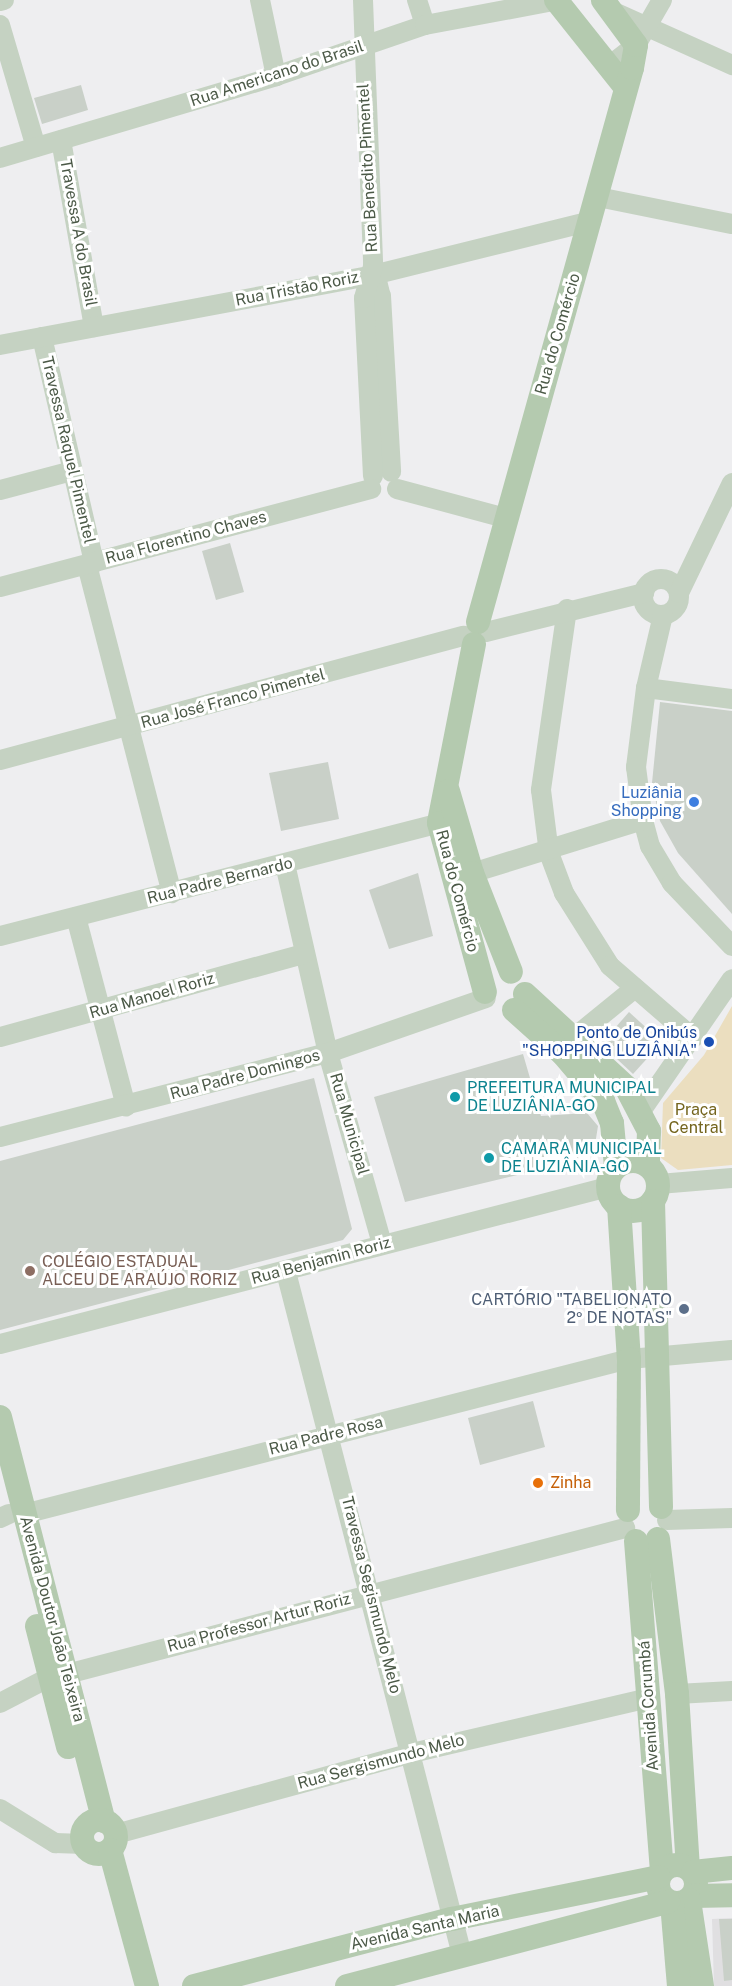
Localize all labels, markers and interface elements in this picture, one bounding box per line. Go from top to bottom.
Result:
street label: Rua Americano do Brasil [188,37,366,111]
street label: Rua Benedito Pimentel [354,83,382,253]
street label: Travessa A do Brasil [56,158,100,308]
street label: Rua Tristão Roriz [234,268,360,310]
street label: Rua do Comércio [531,271,585,397]
street label: Travessa Raquel Pimentel [37,355,99,545]
street label: Rua Florentino Chaves [103,507,269,569]
street label: Rua José Franco Pimentel [139,665,327,733]
place label: Luziânia Shopping [611,783,682,821]
marker: Luziânia Shopping [687,795,701,809]
street label: Rua do Comércio [431,828,483,954]
street label: Rua Padre Bernardo [145,854,295,908]
street label: Rua Manoel Roriz [87,969,217,1023]
place label: Ponto de Onibús "SHOPPING LUZIÂNIA" [522,1023,697,1061]
marker: Ponto de Onibús "SHOPPING LUZIÂNIA" [702,1035,716,1049]
street label: Rua Padre Domingos [168,1046,322,1104]
street label: Rua Municipal [325,1071,373,1177]
place label: PREFEITURA MUNICIPAL DE LUZIÂNIA-GO [467,1078,656,1116]
marker: PREFEITURA MUNICIPAL DE LUZIÂNIA-GO [448,1090,462,1104]
park label: Praça Central [669,1100,723,1138]
place label: CAMARA MUNICIPAL DE LUZIÂNIA-GO [501,1139,662,1177]
marker: CAMARA MUNICIPAL DE LUZIÂNIA-GO [482,1151,496,1165]
street label: Rua Benjamin Roriz [249,1233,393,1289]
place label: COLÉGIO ESTADUAL ALCEU DE ARAÚJO RORIZ [42,1252,237,1290]
marker: COLÉGIO ESTADUAL ALCEU DE ARAÚJO RORIZ [23,1264,37,1278]
place label: CARTÓRIO "TABELIONATO 2º DE NOTAS" [471,1290,672,1328]
marker: CARTÓRIO "TABELIONATO 2º DE NOTAS" [677,1302,691,1316]
street label: Rua Padre Rosa [267,1413,385,1459]
place label: Zinha [550,1473,591,1493]
marker: Zinha [531,1476,545,1490]
street label: Travessa Segismundo Melo [337,1494,405,1696]
street label: Avenida Doutor João Teixeira [15,1514,89,1724]
street label: Rua Professor Artur Roriz [165,1589,353,1657]
street label: Avenida Corumbá [635,1640,663,1772]
street label: Rua Sergismundo Melo [295,1730,467,1794]
street label: Avenida Santa Maria [349,1902,501,1954]

